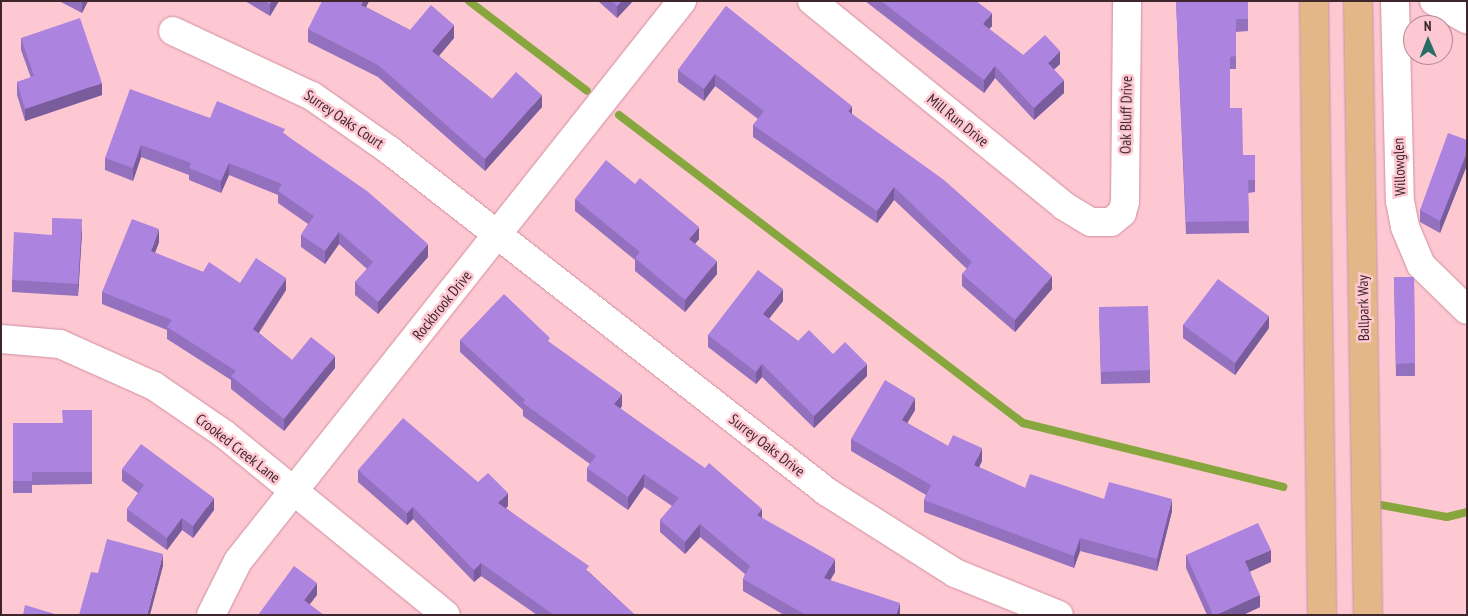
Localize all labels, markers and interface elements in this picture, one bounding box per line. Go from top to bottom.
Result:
north arrow [1403,15,1453,65]
text: N [1424,17,1432,35]
street label: Oak Bluff Drive [1116,76,1136,154]
street label: Surrey Oaks Court [301,86,387,152]
street label: Mill Run Drive [924,90,992,150]
street label: Willowglen [1389,138,1409,196]
street label: Rockbrook Drive [409,267,475,343]
street label: Ballpark Way [1353,274,1373,342]
street label: Crooked Creek Lane [192,409,284,487]
street label: Surrey Oaks Drive [725,410,809,480]

